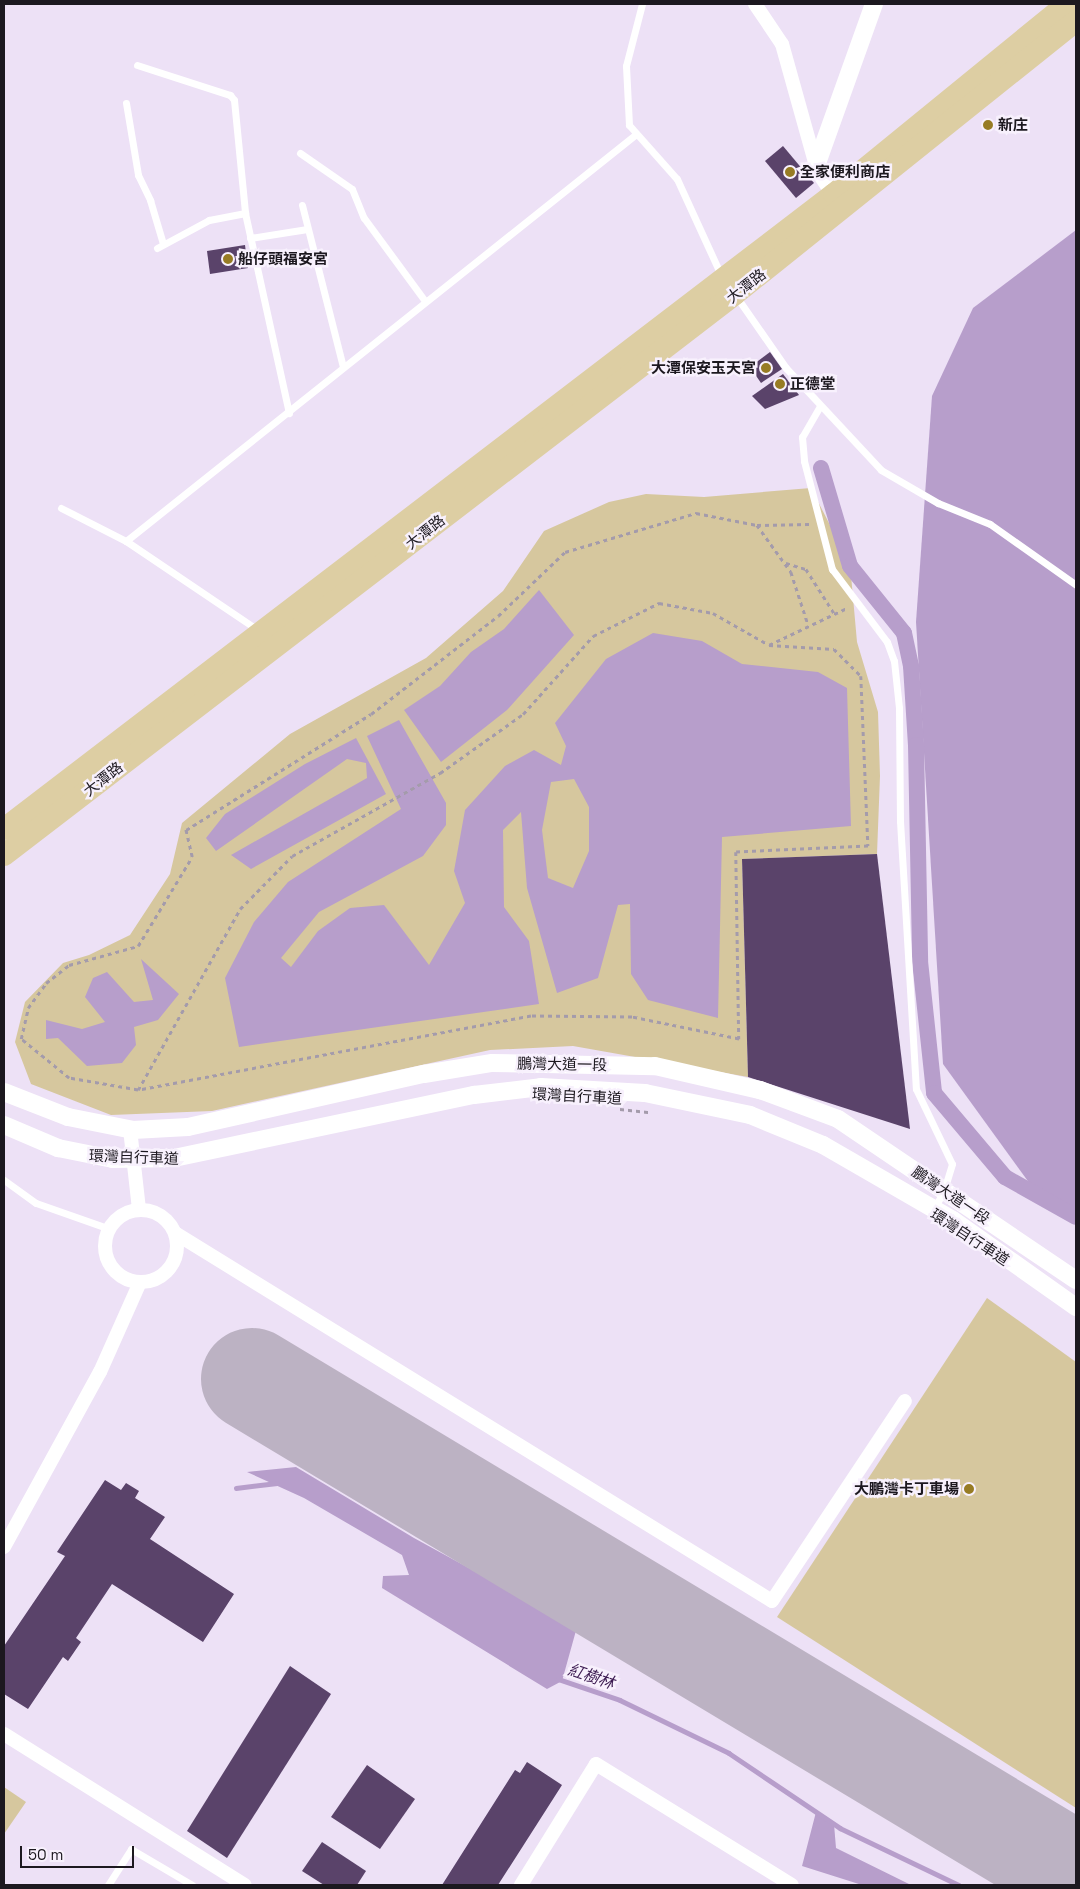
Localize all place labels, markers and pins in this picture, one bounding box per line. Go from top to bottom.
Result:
place label: 新庄 [998,116,1028,134]
marker: 新庄 [982,119,994,131]
place label: 全家便利商店 [800,163,890,181]
marker: 全家便利商店 [784,166,796,178]
place label: 船仔頭福安宮 [238,250,328,268]
marker: 船仔頭福安宮 [222,253,234,265]
place label: 大潭保安玉天宮 [651,359,756,377]
marker: 大潭保安玉天宮 [760,362,772,374]
place label: 正德堂 [790,375,835,393]
marker: 正德堂 [774,378,786,390]
place label: 大鵬灣卡丁車場 [854,1480,959,1498]
marker: 大鵬灣卡丁車場 [963,1483,975,1495]

